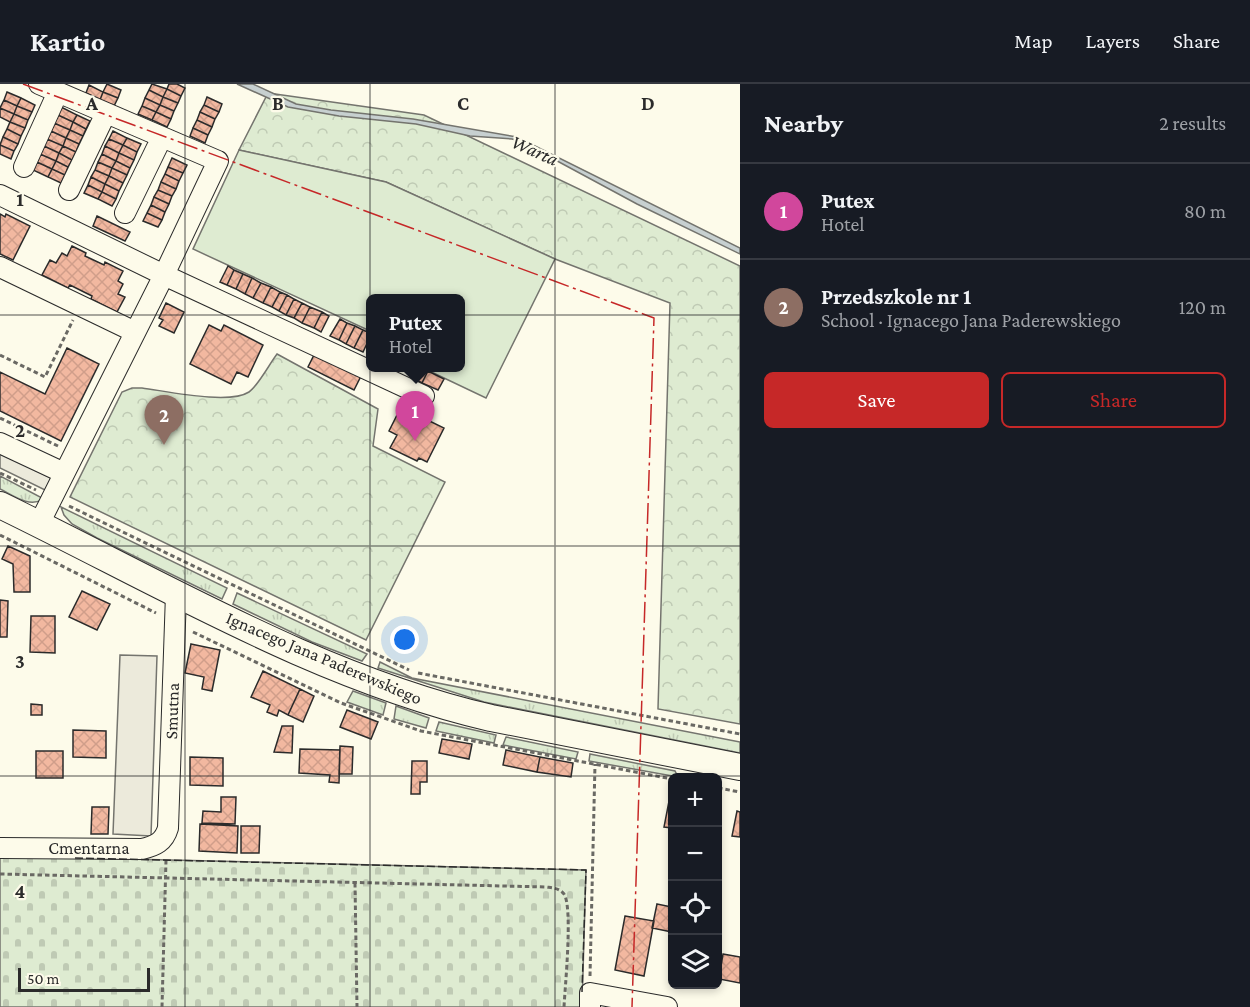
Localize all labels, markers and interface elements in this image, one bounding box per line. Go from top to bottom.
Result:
text: Kartio [30,26,105,57]
text: Map [1014,29,1053,53]
text: Layers [1086,29,1140,53]
text: Share [1173,29,1220,53]
text: A [85,92,99,114]
text: B [272,92,284,114]
text: C [457,92,469,114]
text: D [641,92,655,114]
text: Nearby [764,109,843,138]
text: 2 results [1159,112,1226,134]
water label: Warta [508,130,562,170]
text: 1 [16,188,24,210]
text: Putex [821,188,874,213]
text: 1 [780,200,787,222]
text: 80 m [1184,200,1226,222]
text: Hotel [821,213,865,235]
text: Przedszkole nr 1 [821,284,971,309]
popup [366,294,465,372]
text: 2 [778,296,789,318]
text: 120 m [1179,296,1226,318]
text: School · Ignacego Jana Paderewskiego [821,309,1121,331]
text: Putex [389,310,442,335]
text: Hotel [389,335,432,357]
button: Save [764,372,989,428]
button: Share [1001,372,1226,428]
pin: 1 [396,392,434,441]
pin: 2 [144,396,184,445]
text: 2 [15,419,25,441]
street label: Ignacego Jana Paderewskiego [223,608,425,708]
your location [390,625,419,654]
text: 3 [15,650,25,672]
street label: Smutna [161,682,183,740]
map controls [668,773,722,989]
button: + [668,773,722,827]
button: − [668,827,722,881]
street label: Cmentarna [48,838,130,858]
text: 4 [15,880,26,902]
button: locate [668,881,722,935]
button: layers [668,935,722,989]
scale bar [18,965,150,992]
text: 50 m [27,970,59,987]

